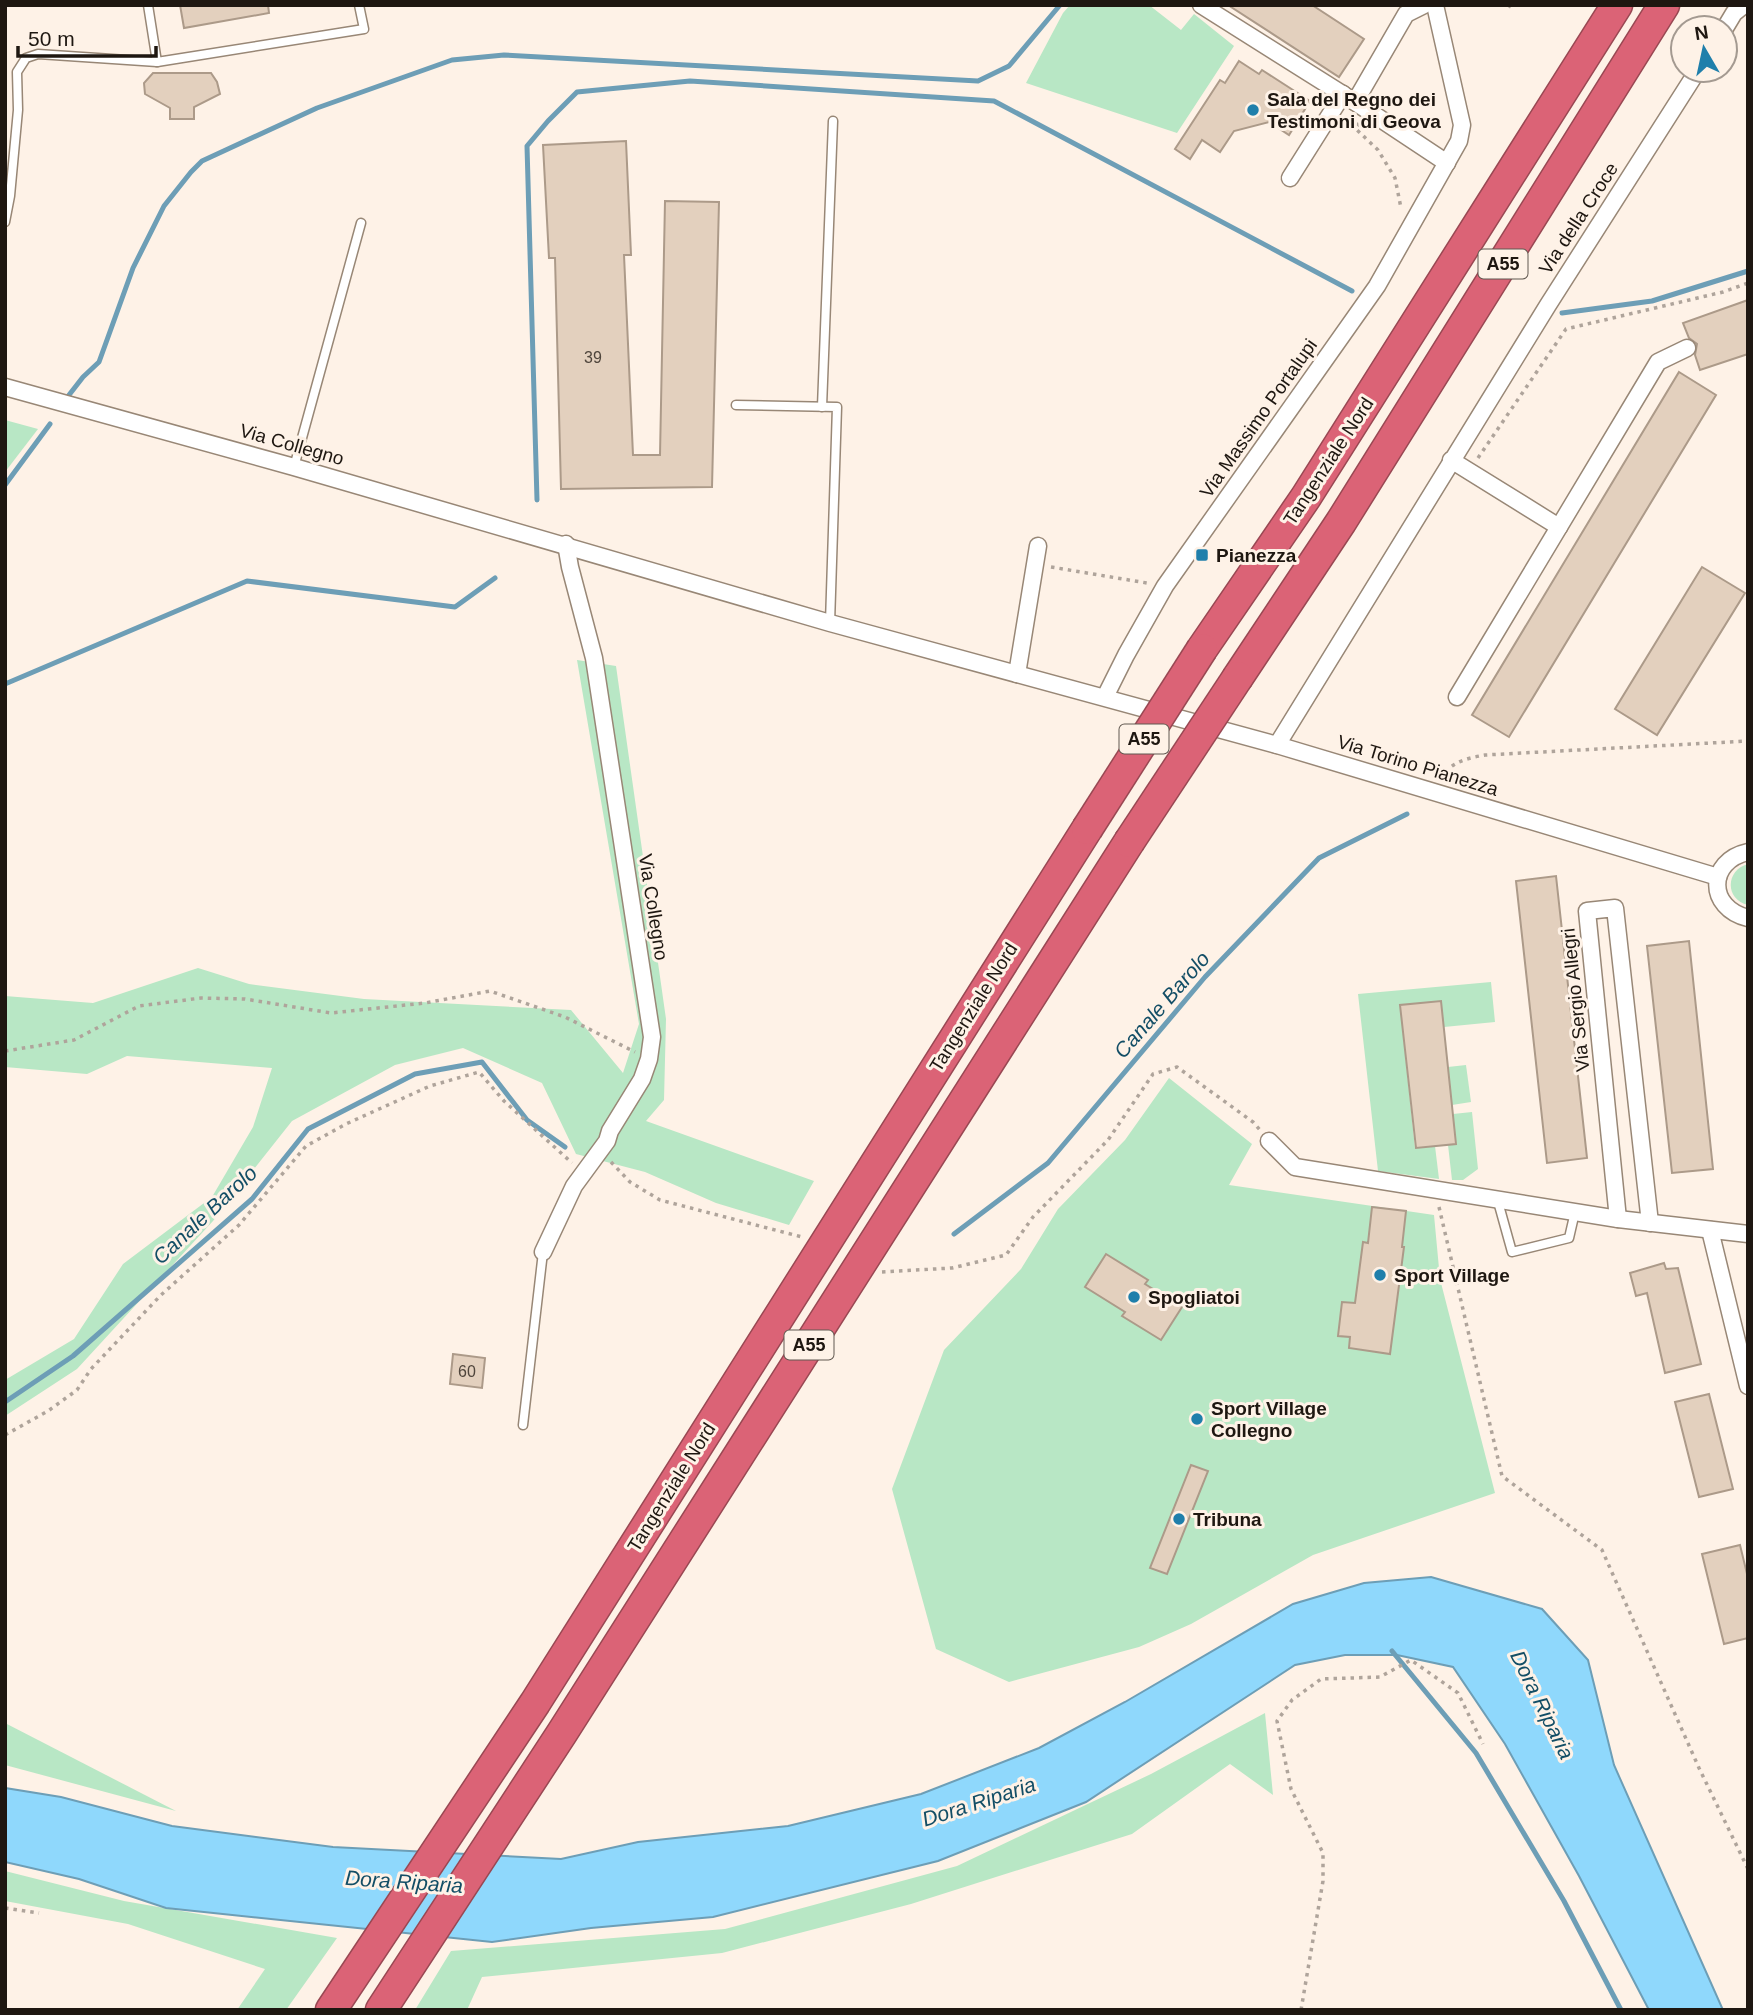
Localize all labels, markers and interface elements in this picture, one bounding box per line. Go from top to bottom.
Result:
scale bar [18,14,156,58]
north arrow [1669,14,1739,84]
text: N [1693,21,1710,44]
text: 50 m [28,27,75,50]
place label: Sala del Regno dei Testimoni di Geova [1267,89,1441,132]
marker: Sala del Regno dei Testimoni di Geova [1245,102,1261,118]
street label: Via della Croce [1535,159,1622,278]
road number: A55 [1478,250,1528,278]
street label: Via Massimo Portalupi [1196,335,1321,502]
house number: 39 [584,349,602,366]
street label: Tangenziale Nord [1279,394,1377,529]
street label: Via Collegno [237,420,346,469]
place label: Pianezza [1216,545,1297,566]
marker: Pianezza [1194,547,1210,563]
road number: A55 [1120,724,1168,754]
street label: Via Torino Pianezza [1335,731,1501,800]
street label: Via Collegno [635,852,672,962]
street label: Via Sergio Allegri [1558,927,1593,1073]
street label: Tangenziale Nord [925,939,1022,1076]
water label: Canale Barolo [1109,947,1214,1062]
water label: Canale Barolo [148,1161,261,1268]
place label: Sport Village [1394,1265,1510,1286]
marker: Sport Village [1372,1267,1388,1283]
place label: Spogliatoi [1148,1287,1240,1308]
marker: Spogliatoi [1126,1289,1142,1305]
road number: A55 [784,1330,834,1360]
house number: 60 [458,1363,476,1380]
place label: Sport Village Collegno [1211,1398,1327,1441]
marker: Sport Village Collegno [1189,1411,1205,1427]
street label: Tangenziale Nord [623,1419,720,1556]
place label: Tribuna [1193,1509,1262,1530]
marker: Tribuna [1171,1511,1187,1527]
water label: Dora Riparia [1506,1647,1579,1763]
water label: Dora Riparia [919,1772,1038,1831]
water label: Dora Riparia [344,1866,464,1897]

